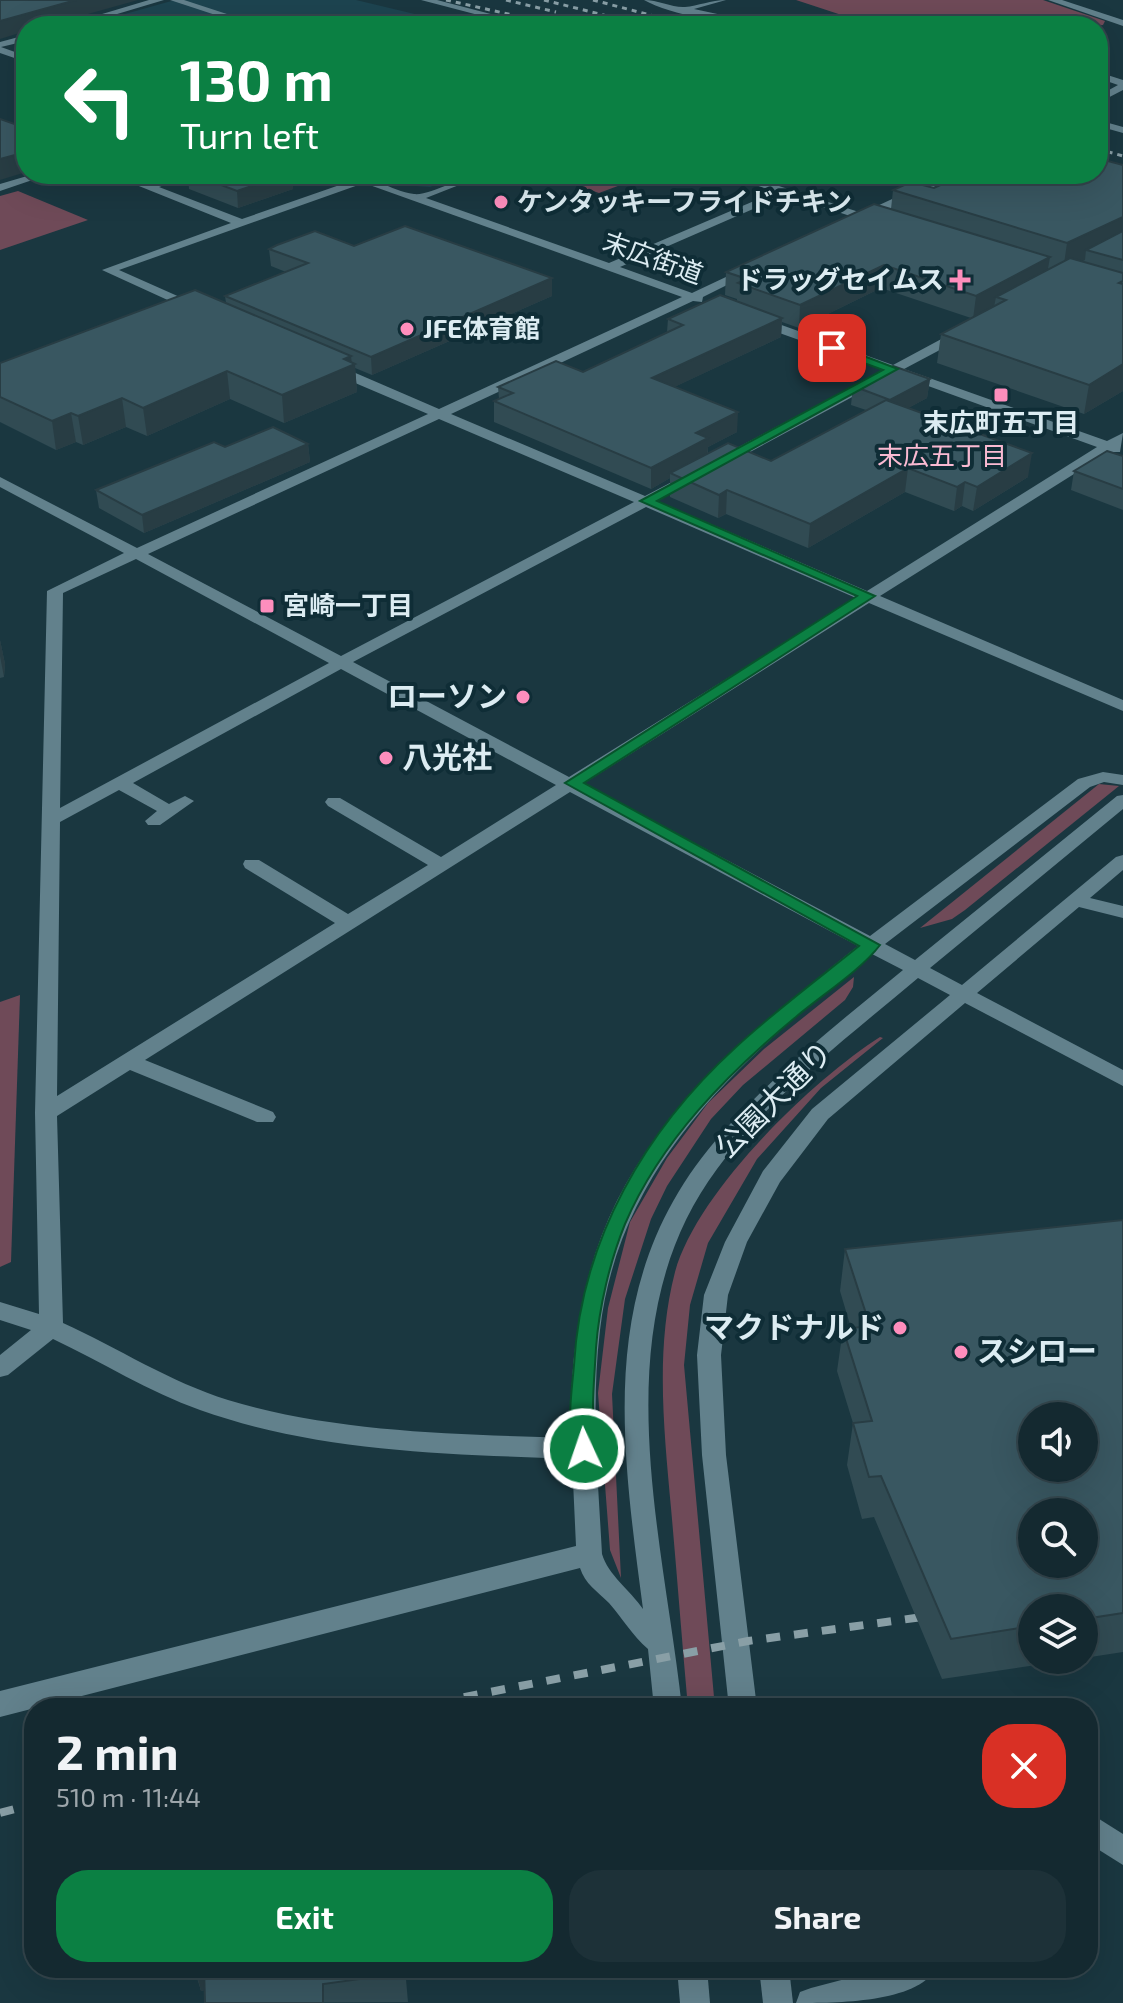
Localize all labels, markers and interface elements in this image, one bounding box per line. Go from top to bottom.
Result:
text: 130 m [180,45,333,112]
icon: left [48,48,152,152]
text: Turn left [180,113,319,156]
place label: ケンタッキーフライドチキン [517,185,852,216]
marker: ケンタッキーフライドチキン [492,193,510,211]
street label: 末広街道 [599,224,708,289]
place label: ドラッグセイムス [737,263,944,294]
marker: ドラッグセイムス [951,271,969,289]
place label: JFE体育館 [423,312,540,343]
pin [798,314,866,382]
marker: JFE体育館 [398,320,416,338]
icon: arrive [810,326,854,370]
marker: 末広町五丁目 [992,386,1010,404]
place label: 末広町五丁目 [923,406,1079,437]
district label: 末広五丁目 [877,439,1007,470]
place label: 宮崎一丁目 [283,589,413,620]
marker: 宮崎一丁目 [258,597,276,615]
place label: ローソン [387,677,507,713]
marker: ローソン [514,688,532,706]
place label: 八光社 [402,738,492,774]
marker: 八光社 [377,749,395,767]
street label: 公園大通り [707,1033,838,1164]
place label: マクドナルド [704,1308,884,1344]
marker: マクドナルド [891,1319,909,1337]
place label: スシロー [977,1332,1097,1368]
marker: スシロー [952,1343,970,1361]
map controls [1018,1402,1098,1674]
button: sound [1018,1402,1098,1482]
position arrow [542,1407,626,1491]
button: search [1018,1498,1098,1578]
button: layers [1018,1594,1098,1674]
text: 2 min [56,1722,179,1780]
button: close [982,1724,1066,1808]
text: 510 m · 11:44 [56,1781,201,1812]
button: Exit [56,1870,553,1962]
button: Share [569,1870,1066,1962]

